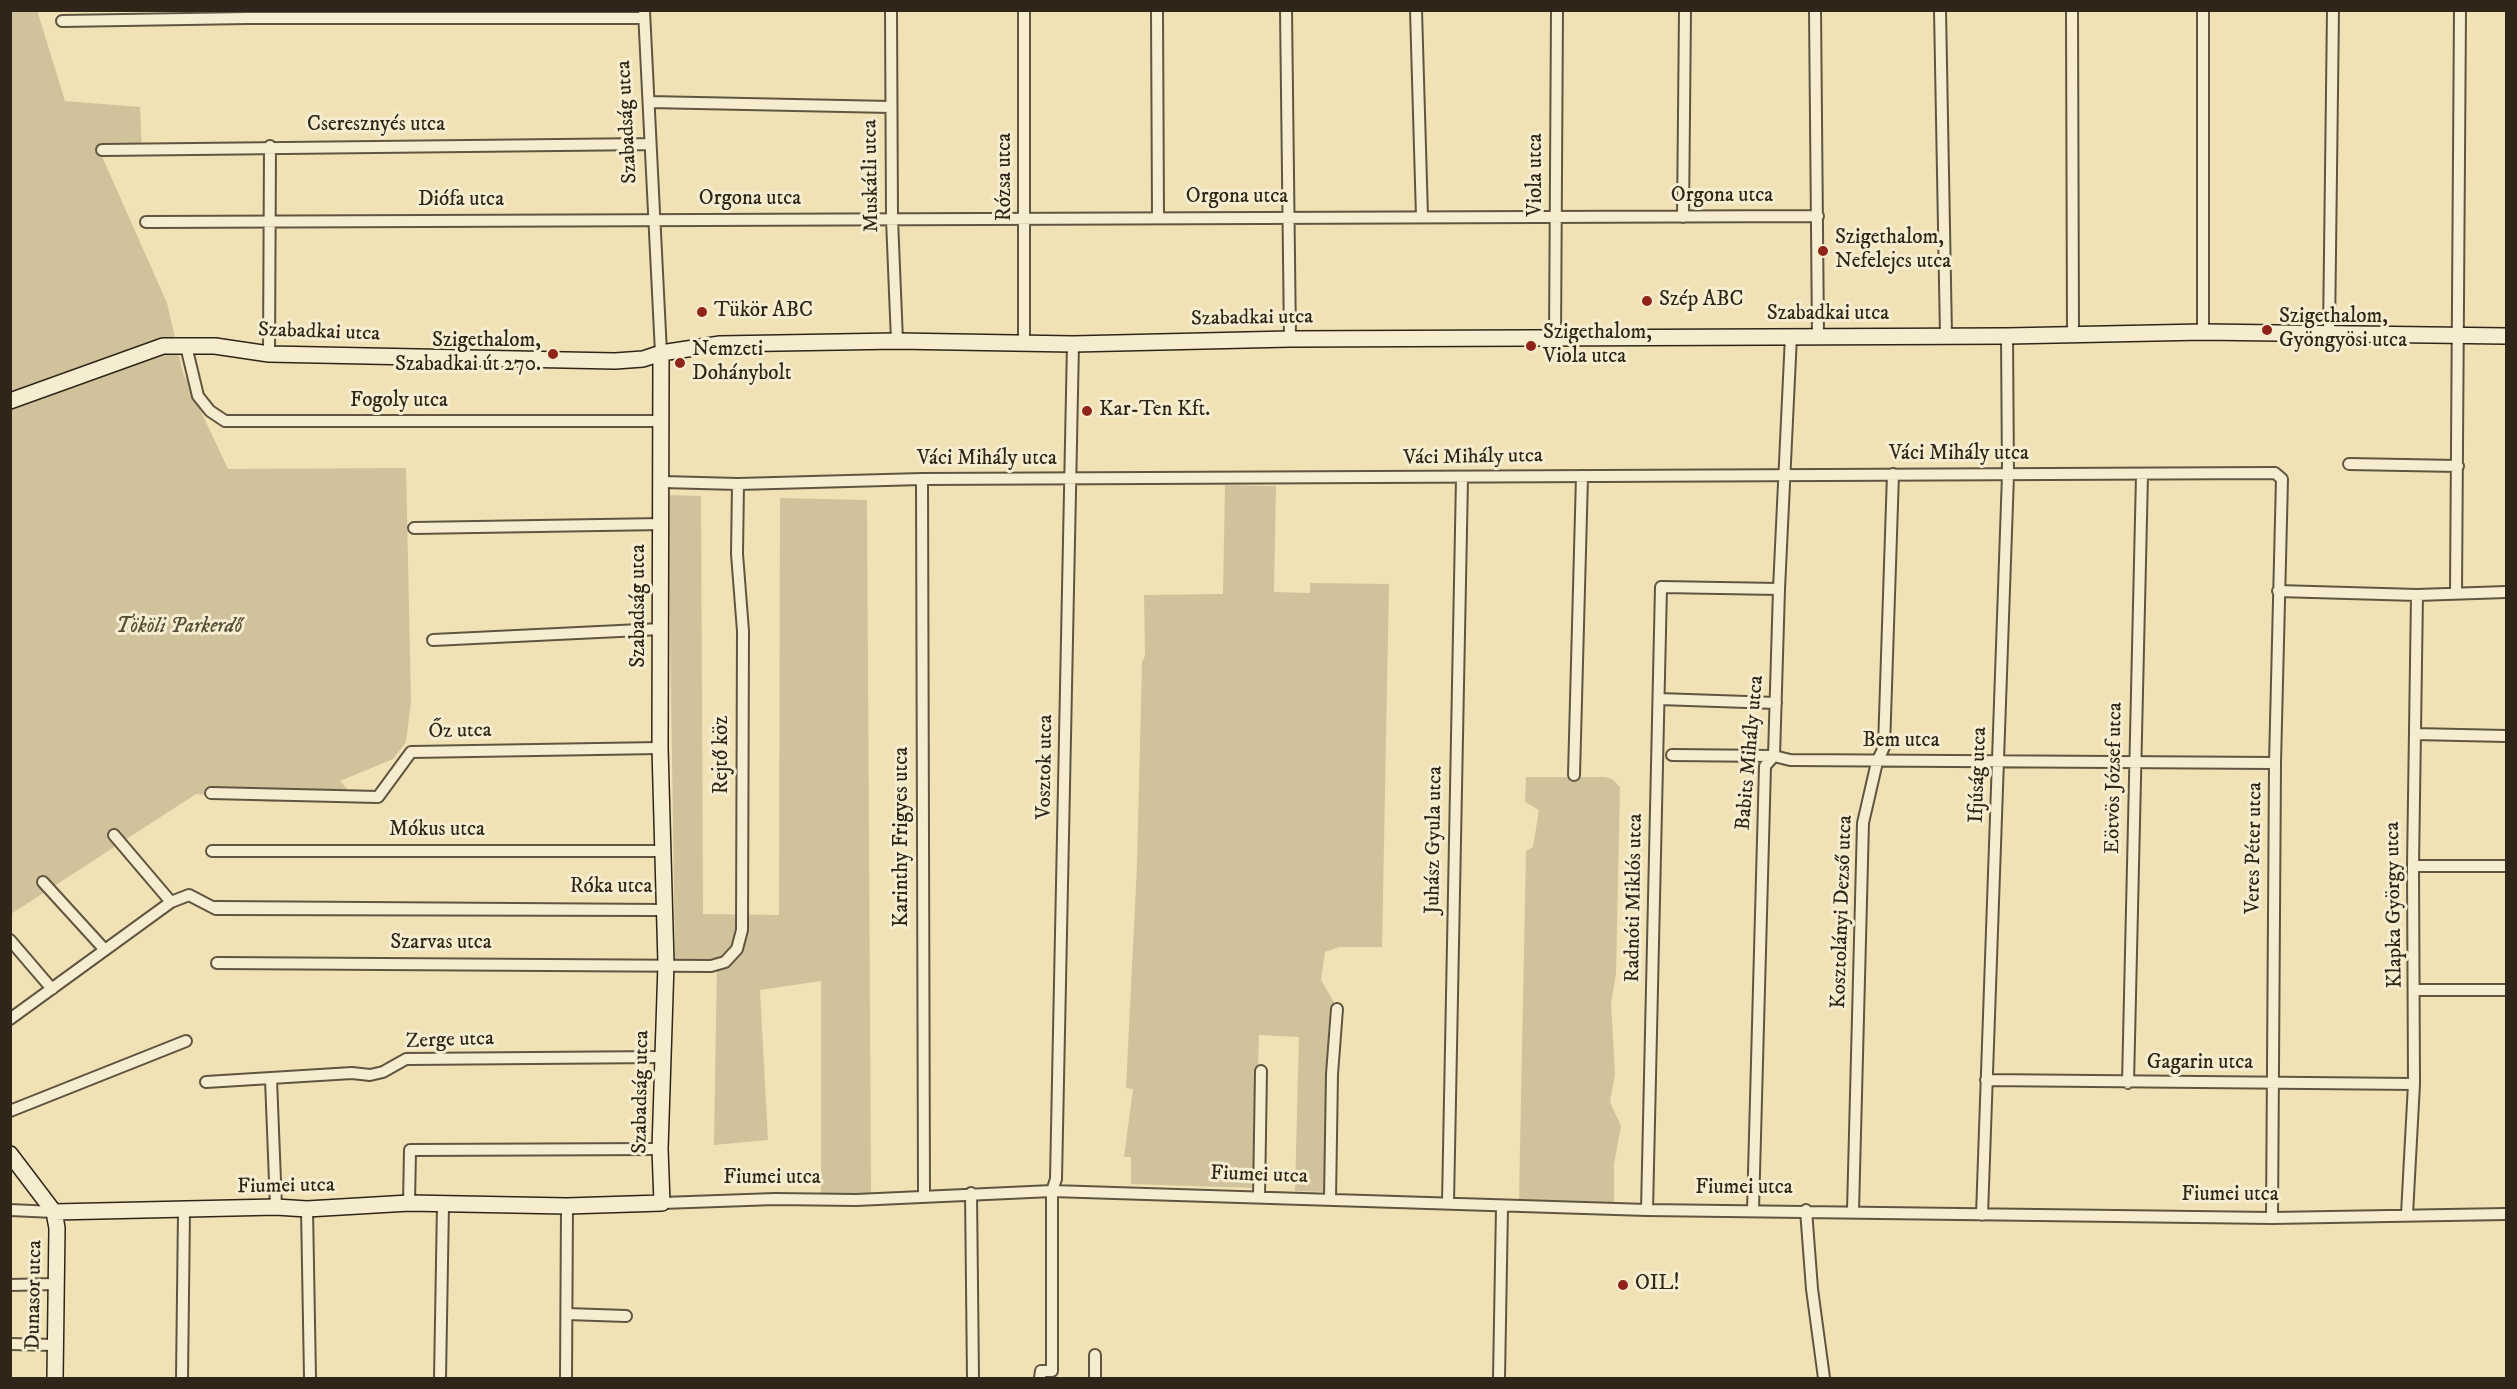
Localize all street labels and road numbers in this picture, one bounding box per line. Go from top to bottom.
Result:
street label: Szabadság utca [612,60,644,184]
street label: Cseresznyés utca [307,113,445,139]
street label: Muskátli utca [858,119,886,233]
street label: Rózsa utca [993,133,1019,221]
street label: Viola utca [1524,133,1550,217]
street label: Orgona utca [1671,184,1773,210]
street label: Orgona utca [1186,185,1288,211]
street label: Orgona utca [699,187,801,213]
street label: Diófa utca [418,188,504,214]
street label: Szabadkai utca [1767,302,1889,328]
street label: Szabadkai utca [1191,305,1313,333]
street label: Szabadkai utca [257,318,381,348]
street label: Fogoly utca [350,389,448,415]
street label: Váci Mihály utca [1889,442,2029,468]
street label: Váci Mihály utca [1403,444,1543,472]
street label: Váci Mihály utca [917,447,1057,473]
street label: Szabadság utca [627,544,653,668]
street label: Babits Mihály utca [1732,674,1770,832]
street label: Eötvös József utca [2101,702,2129,854]
street label: Vosztok utca [1032,714,1060,820]
street label: Rejtő köz [710,716,736,794]
street label: Őz utca [428,719,492,745]
street label: Ifjúság utca [1965,727,1993,823]
street label: Bem utca [1862,729,1940,755]
street label: Karinthy Frigyes utca [890,747,916,927]
street label: Juhász Gyula utca [1421,766,1449,914]
street label: Veres Péter utca [2241,782,2269,914]
street label: Radnóti Miklós utca [1621,813,1649,983]
street label: Kosztolányi Dezső utca [1827,815,1859,1009]
street label: Mókus utca [389,818,485,844]
street label: Klapka György utca [2381,822,2409,988]
street label: Róka utca [570,875,652,901]
street label: Szarvas utca [390,931,492,957]
street label: Zerge utca [405,1027,495,1055]
street label: Szabadság utca [628,1030,656,1154]
street label: Gagarin utca [2147,1051,2253,1077]
street label: Fiumei utca [1210,1162,1308,1190]
street label: Fiumei utca [723,1166,821,1192]
street label: Fiumei utca [237,1174,335,1200]
street label: Fiumei utca [1695,1176,1793,1202]
street label: Fiumei utca [2181,1183,2279,1209]
street label: Dunasor utca [21,1240,49,1350]

